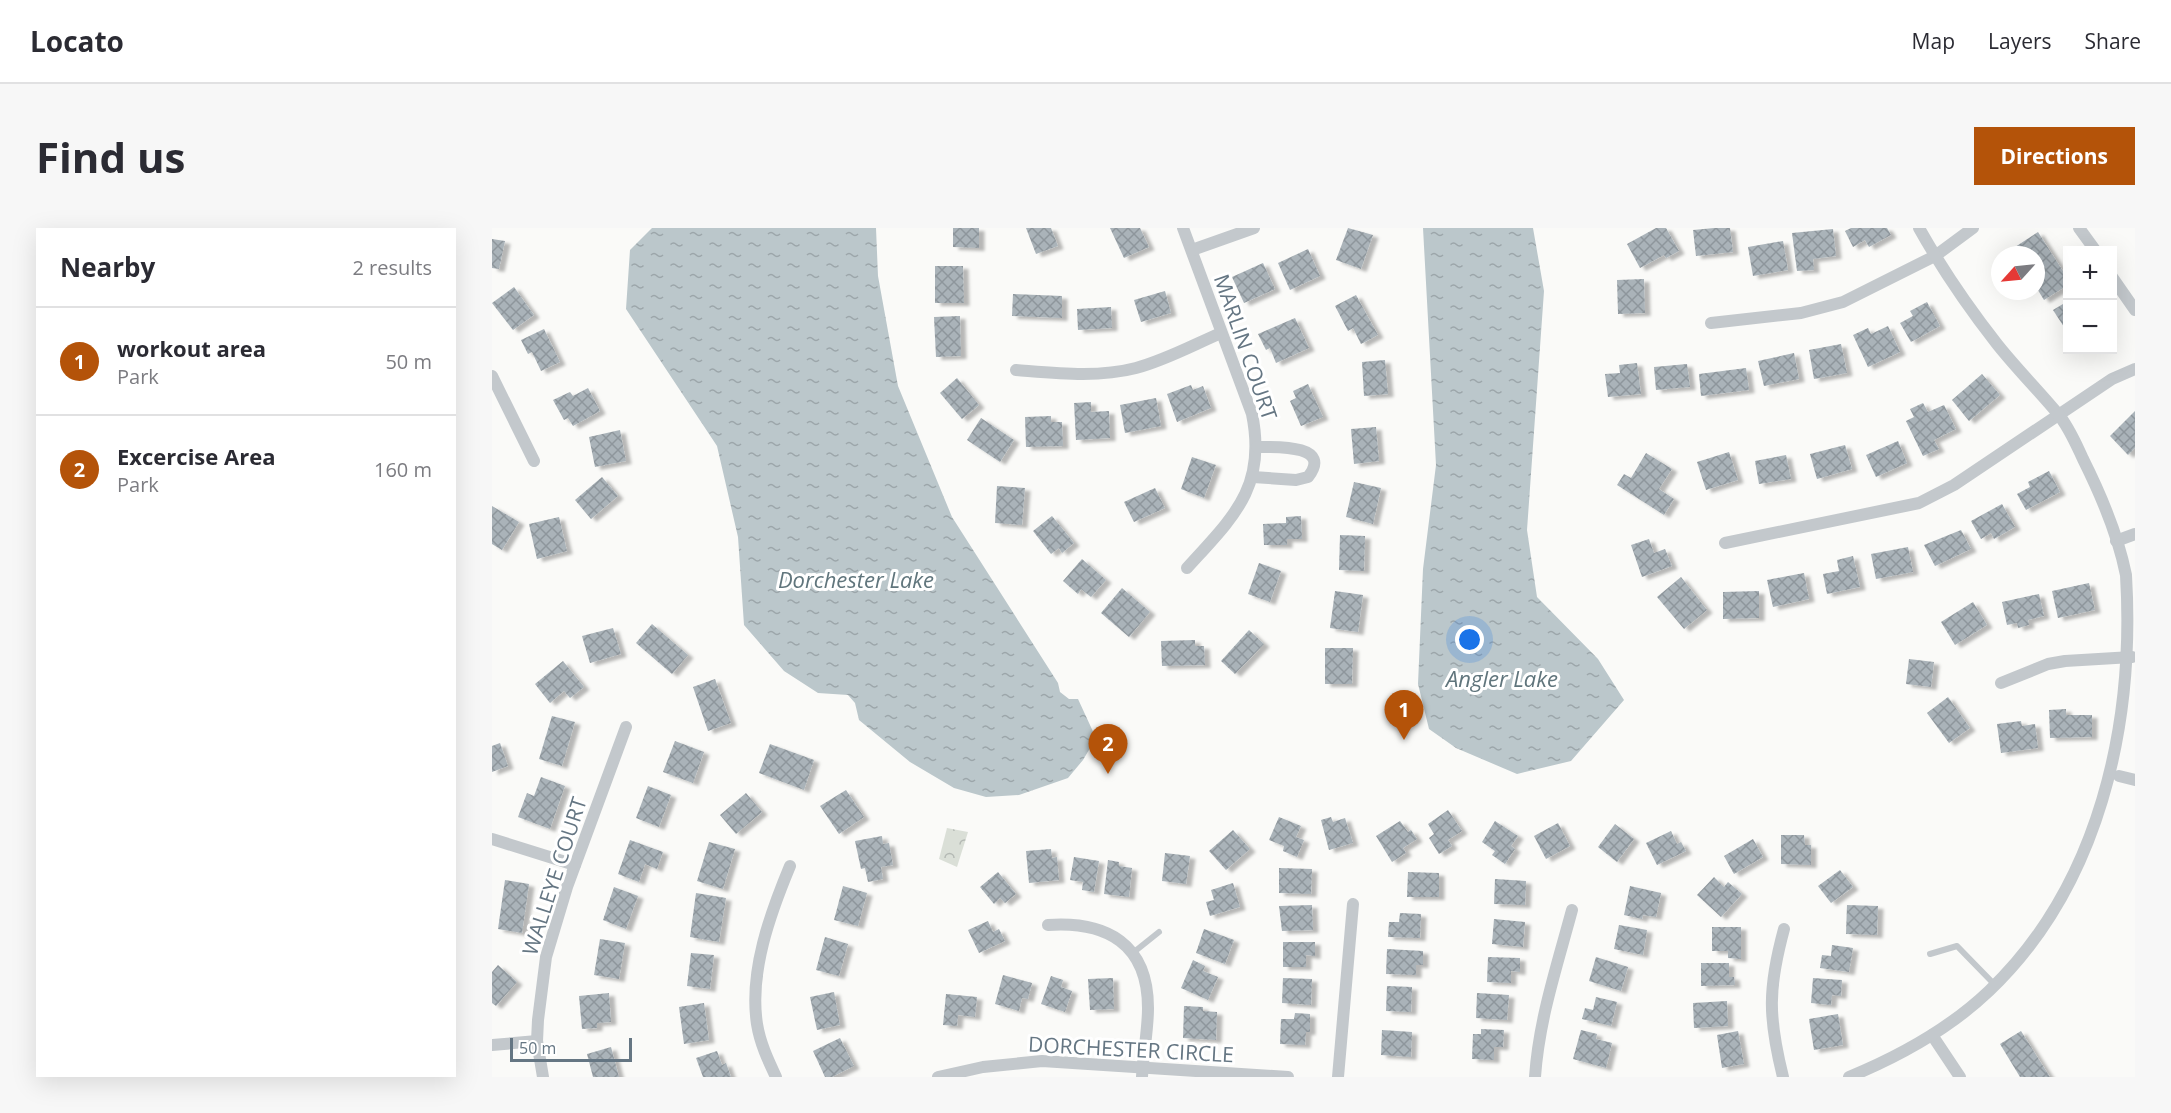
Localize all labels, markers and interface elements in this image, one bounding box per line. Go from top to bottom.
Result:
text: Locato [30,22,124,60]
text: Map [1912,27,1955,55]
text: Layers [1988,27,2052,55]
text: Share [2085,27,2141,55]
button: Directions [1974,127,2135,185]
text: Find us [36,128,185,185]
north arrow [1991,246,2045,300]
map controls [2063,246,2117,354]
button: + [2063,246,2117,300]
text: Nearby [60,249,155,285]
text: 2 results [352,254,432,281]
street label: MARLIN COURT [1208,270,1284,424]
button: − [2063,300,2117,354]
text: workout area [117,333,266,363]
text: 1 [74,348,85,375]
text: 50 m [385,348,432,375]
text: Park [117,363,159,390]
text: Excercise Area [117,441,275,471]
text: 2 [74,456,85,483]
text: 160 m [374,456,432,483]
text: Park [117,471,159,498]
water label: Dorchester Lake [778,564,934,594]
your location [1455,625,1484,654]
water label: Angler Lake [1444,663,1558,693]
pin: 1 [1384,690,1424,740]
pin: 2 [1088,724,1128,774]
street label: WALLEYE COURT [515,793,593,959]
street label: DORCHESTER CIRCLE [1027,1030,1235,1068]
scale bar [510,1035,632,1062]
text: 50 m [519,1037,556,1059]

